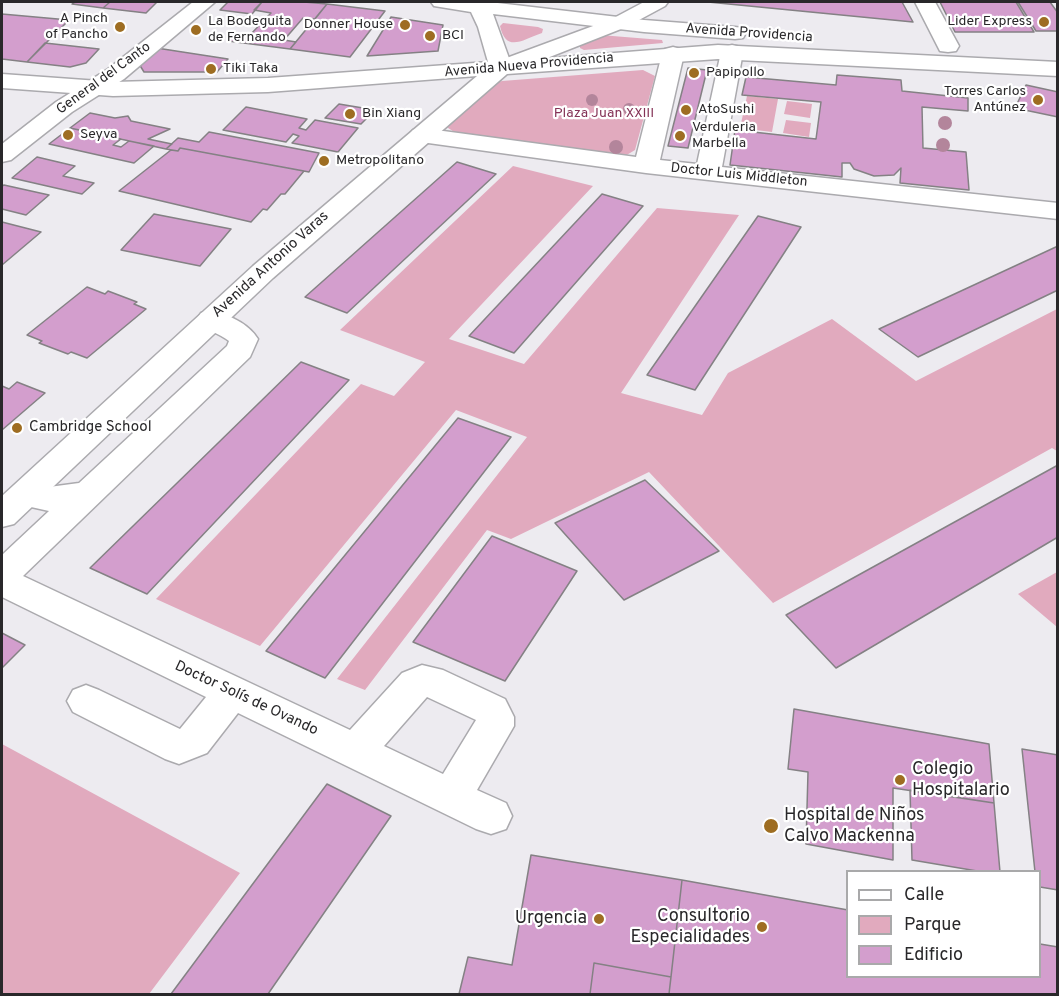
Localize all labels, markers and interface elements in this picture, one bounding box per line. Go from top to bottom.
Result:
place label: A Pinch of Pancho [45,11,108,44]
place label: La Bodeguita de Fernando [208,14,291,46]
place label: Lider Express [947,14,1032,30]
marker: Lider Express [1037,15,1051,29]
place label: Donner House [304,17,393,33]
marker: Donner House [398,18,412,32]
marker: A Pinch of Pancho [113,20,127,34]
street label: Avenida Providencia [685,21,813,47]
marker: La Bodeguita de Fernando [189,23,203,37]
place label: BCI [442,28,464,44]
marker: BCI [423,29,437,43]
street label: General del Canto [54,39,154,119]
street label: Avenida Nueva Providencia [444,50,614,82]
place label: Tiki Taka [223,61,278,77]
marker: Tiki Taka [204,62,218,76]
place label: Papipollo [706,65,765,81]
marker: Papipollo [687,66,701,80]
place label: Torres Carlos Antúnez [944,84,1026,116]
marker: Torres Carlos Antúnez [1031,93,1045,107]
place label: AtoSushi [698,102,754,118]
marker: AtoSushi [679,103,693,117]
place label: Bin Xiang [362,106,421,122]
park label: Plaza Juan XXIII [554,106,654,122]
marker: Bin Xiang [343,107,357,121]
place label: Verduleria Marbella [692,120,756,152]
place label: Seyva [80,127,117,143]
marker: Seyva [61,128,75,142]
marker: Verduleria Marbella [673,129,687,143]
place label: Metropolitano [336,153,424,169]
marker: Metropolitano [317,154,331,168]
street label: Doctor Luis Middleton [670,160,808,192]
street label: Avenida Antonio Varas [209,208,333,322]
place label: Cambridge School [29,419,152,437]
marker: Cambridge School [10,421,24,435]
street label: Doctor Solís de Ovando [171,658,321,740]
place label: Colegio Hospitalario [912,759,1010,802]
marker: Colegio Hospitalario [893,773,907,787]
place label: Hospital de Niños Calvo Mackenna [784,805,925,848]
marker: Hospital de Niños Calvo Mackenna [762,817,780,835]
legend [846,870,1041,978]
text: Calle [904,884,944,907]
place label: Consultorio Especialidades [630,906,750,948]
place label: Urgencia [515,908,587,930]
marker: Urgencia [592,912,606,926]
text: Parque [904,914,961,937]
marker: Consultorio Especialidades [755,920,769,934]
text: Edificio [904,944,963,967]

